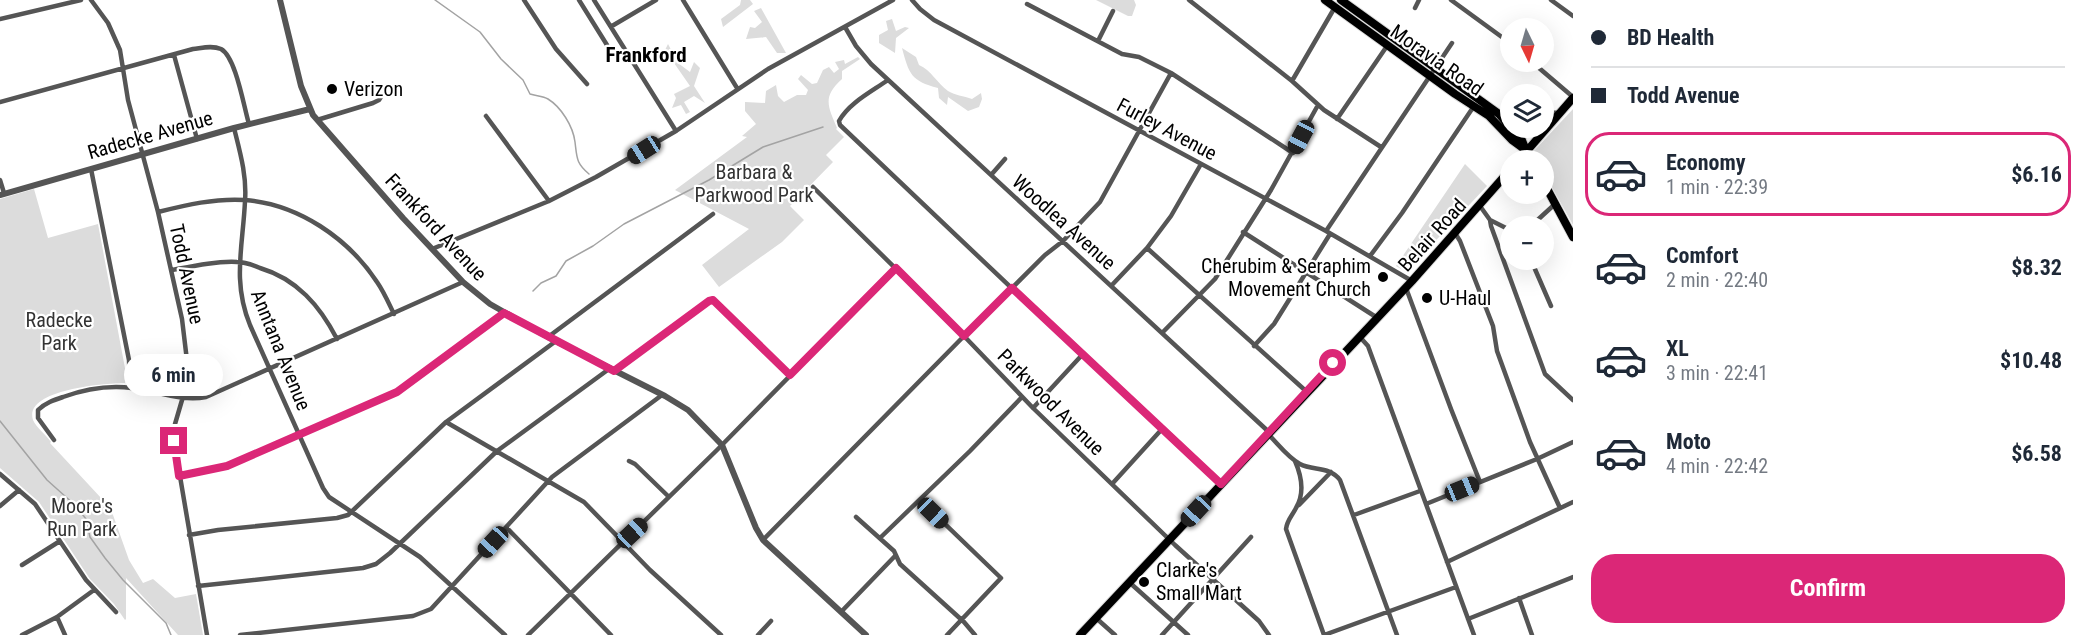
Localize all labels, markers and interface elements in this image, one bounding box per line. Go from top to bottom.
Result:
north arrow [1500,18,1554,72]
map controls [1500,18,1554,270]
street label: Moravia Road [1386,19,1488,101]
text: BD Health [1627,25,1714,50]
district label: Frankford [605,43,687,67]
place label: Verizon [344,77,403,101]
marker: Verizon [325,82,339,96]
text: Todd Avenue [1627,83,1740,108]
button: layers [1500,84,1554,138]
street label: Furley Avenue [1113,93,1221,165]
street label: Radecke Avenue [85,106,215,164]
car [1285,117,1317,157]
car [624,133,664,167]
icon: car [1594,147,1648,201]
button: + [1500,150,1554,204]
text: Economy [1666,150,1746,175]
park label: Barbara & Parkwood Park [695,160,813,207]
text: $6.16 [2011,162,2062,187]
street label: Frankford Avenue [380,168,492,286]
street label: Woodlea Avenue [1007,169,1121,275]
text: 1 min · 22:39 [1666,175,1768,199]
street label: Belair Road [1393,194,1471,276]
button: − [1500,216,1554,270]
street label: Todd Avenue [165,222,209,326]
icon: car [1594,240,1648,294]
text: Comfort [1666,243,1739,268]
place label: Cherubim & Seraphim Movement Church [1201,254,1371,301]
text: $8.32 [2011,255,2062,280]
text: 2 min · 22:40 [1666,268,1768,292]
marker: Cherubim & Seraphim Movement Church [1376,270,1390,284]
street label: Anntana Avenue [246,286,316,414]
place label: U-Haul [1439,286,1491,310]
marker: U-Haul [1420,291,1434,305]
park label: Radecke Park [26,308,92,355]
icon: car [1594,333,1648,387]
text: XL [1666,336,1689,361]
street label: Parkwood Avenue [993,344,1109,460]
text: $10.48 [2000,348,2062,373]
route start [1319,349,1346,376]
callout: 6 min [124,354,224,396]
text: 3 min · 22:41 [1666,361,1768,385]
text: 6 min [151,363,196,387]
icon: car [1594,426,1648,480]
route end [160,427,187,454]
text: Moto [1666,429,1711,454]
text: $6.58 [2011,441,2062,466]
text: 4 min · 22:42 [1666,454,1768,478]
car [1442,474,1482,504]
car [1177,492,1215,530]
park label: Moore's Run Park [47,494,117,541]
car [914,494,952,532]
car [613,514,651,552]
car [474,523,512,561]
button: Confirm [1591,554,2065,623]
place label: Clarke's Small Mart [1156,558,1242,605]
marker: Clarke's Small Mart [1137,575,1151,589]

